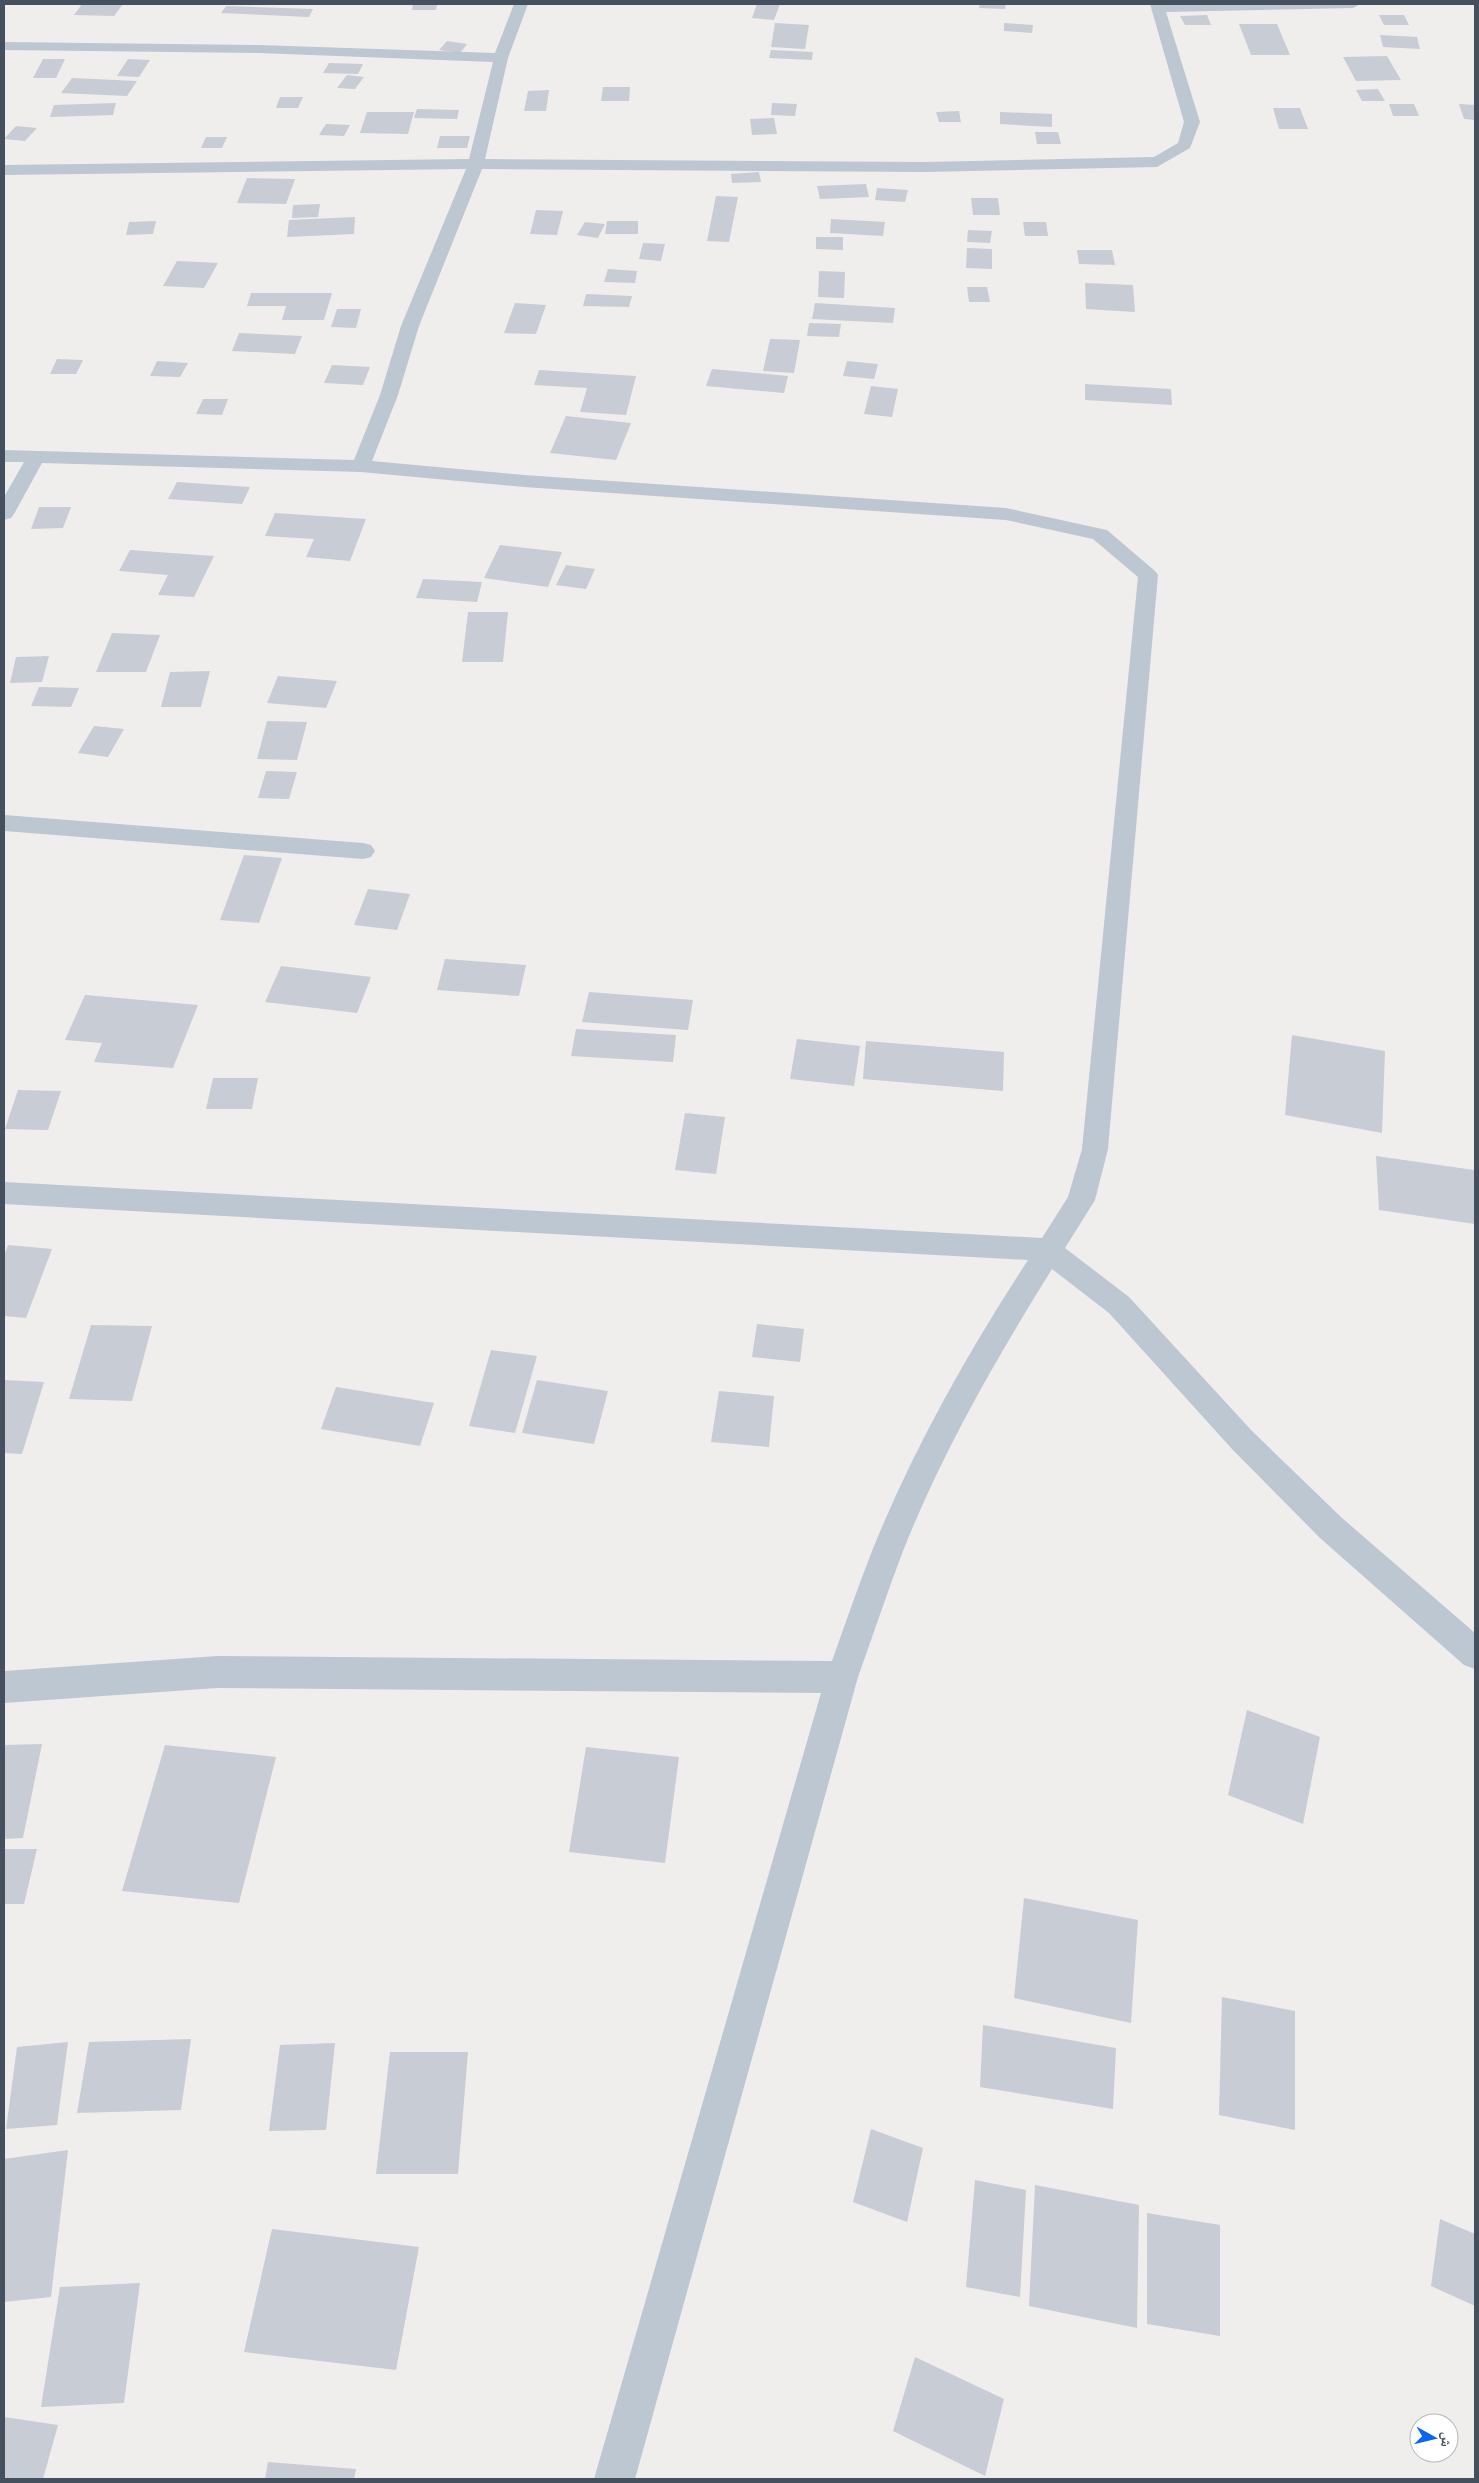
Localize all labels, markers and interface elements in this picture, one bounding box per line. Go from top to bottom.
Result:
north arrow [1409,2413,1459,2463]
text: ش [1437,2431,1457,2449]

